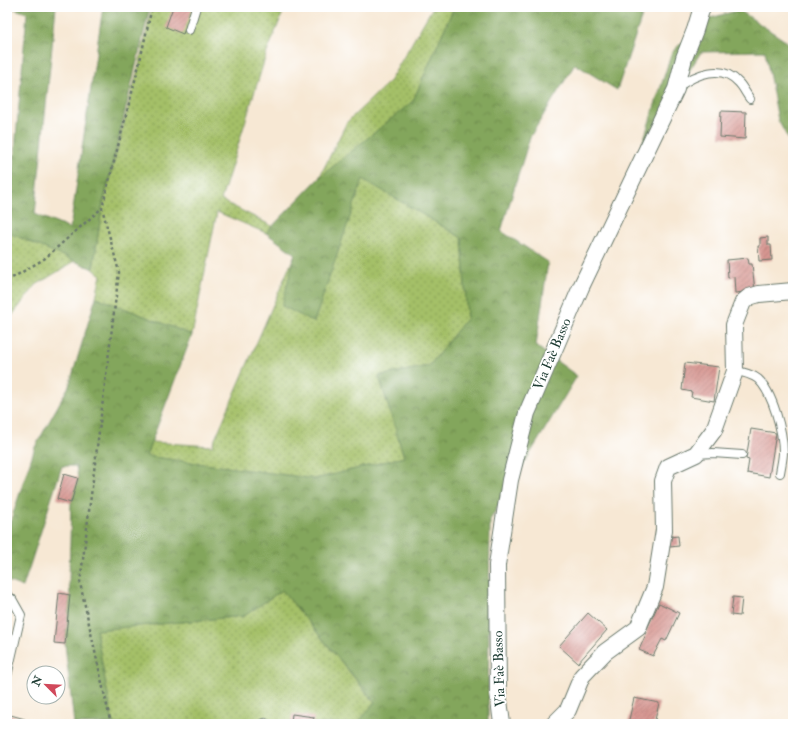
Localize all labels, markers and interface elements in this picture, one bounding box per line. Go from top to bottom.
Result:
street label: Via Faè Basso [529,315,575,393]
street label: Via Faè Basso [489,630,509,708]
north arrow [26,665,66,705]
text: N [29,673,46,689]

